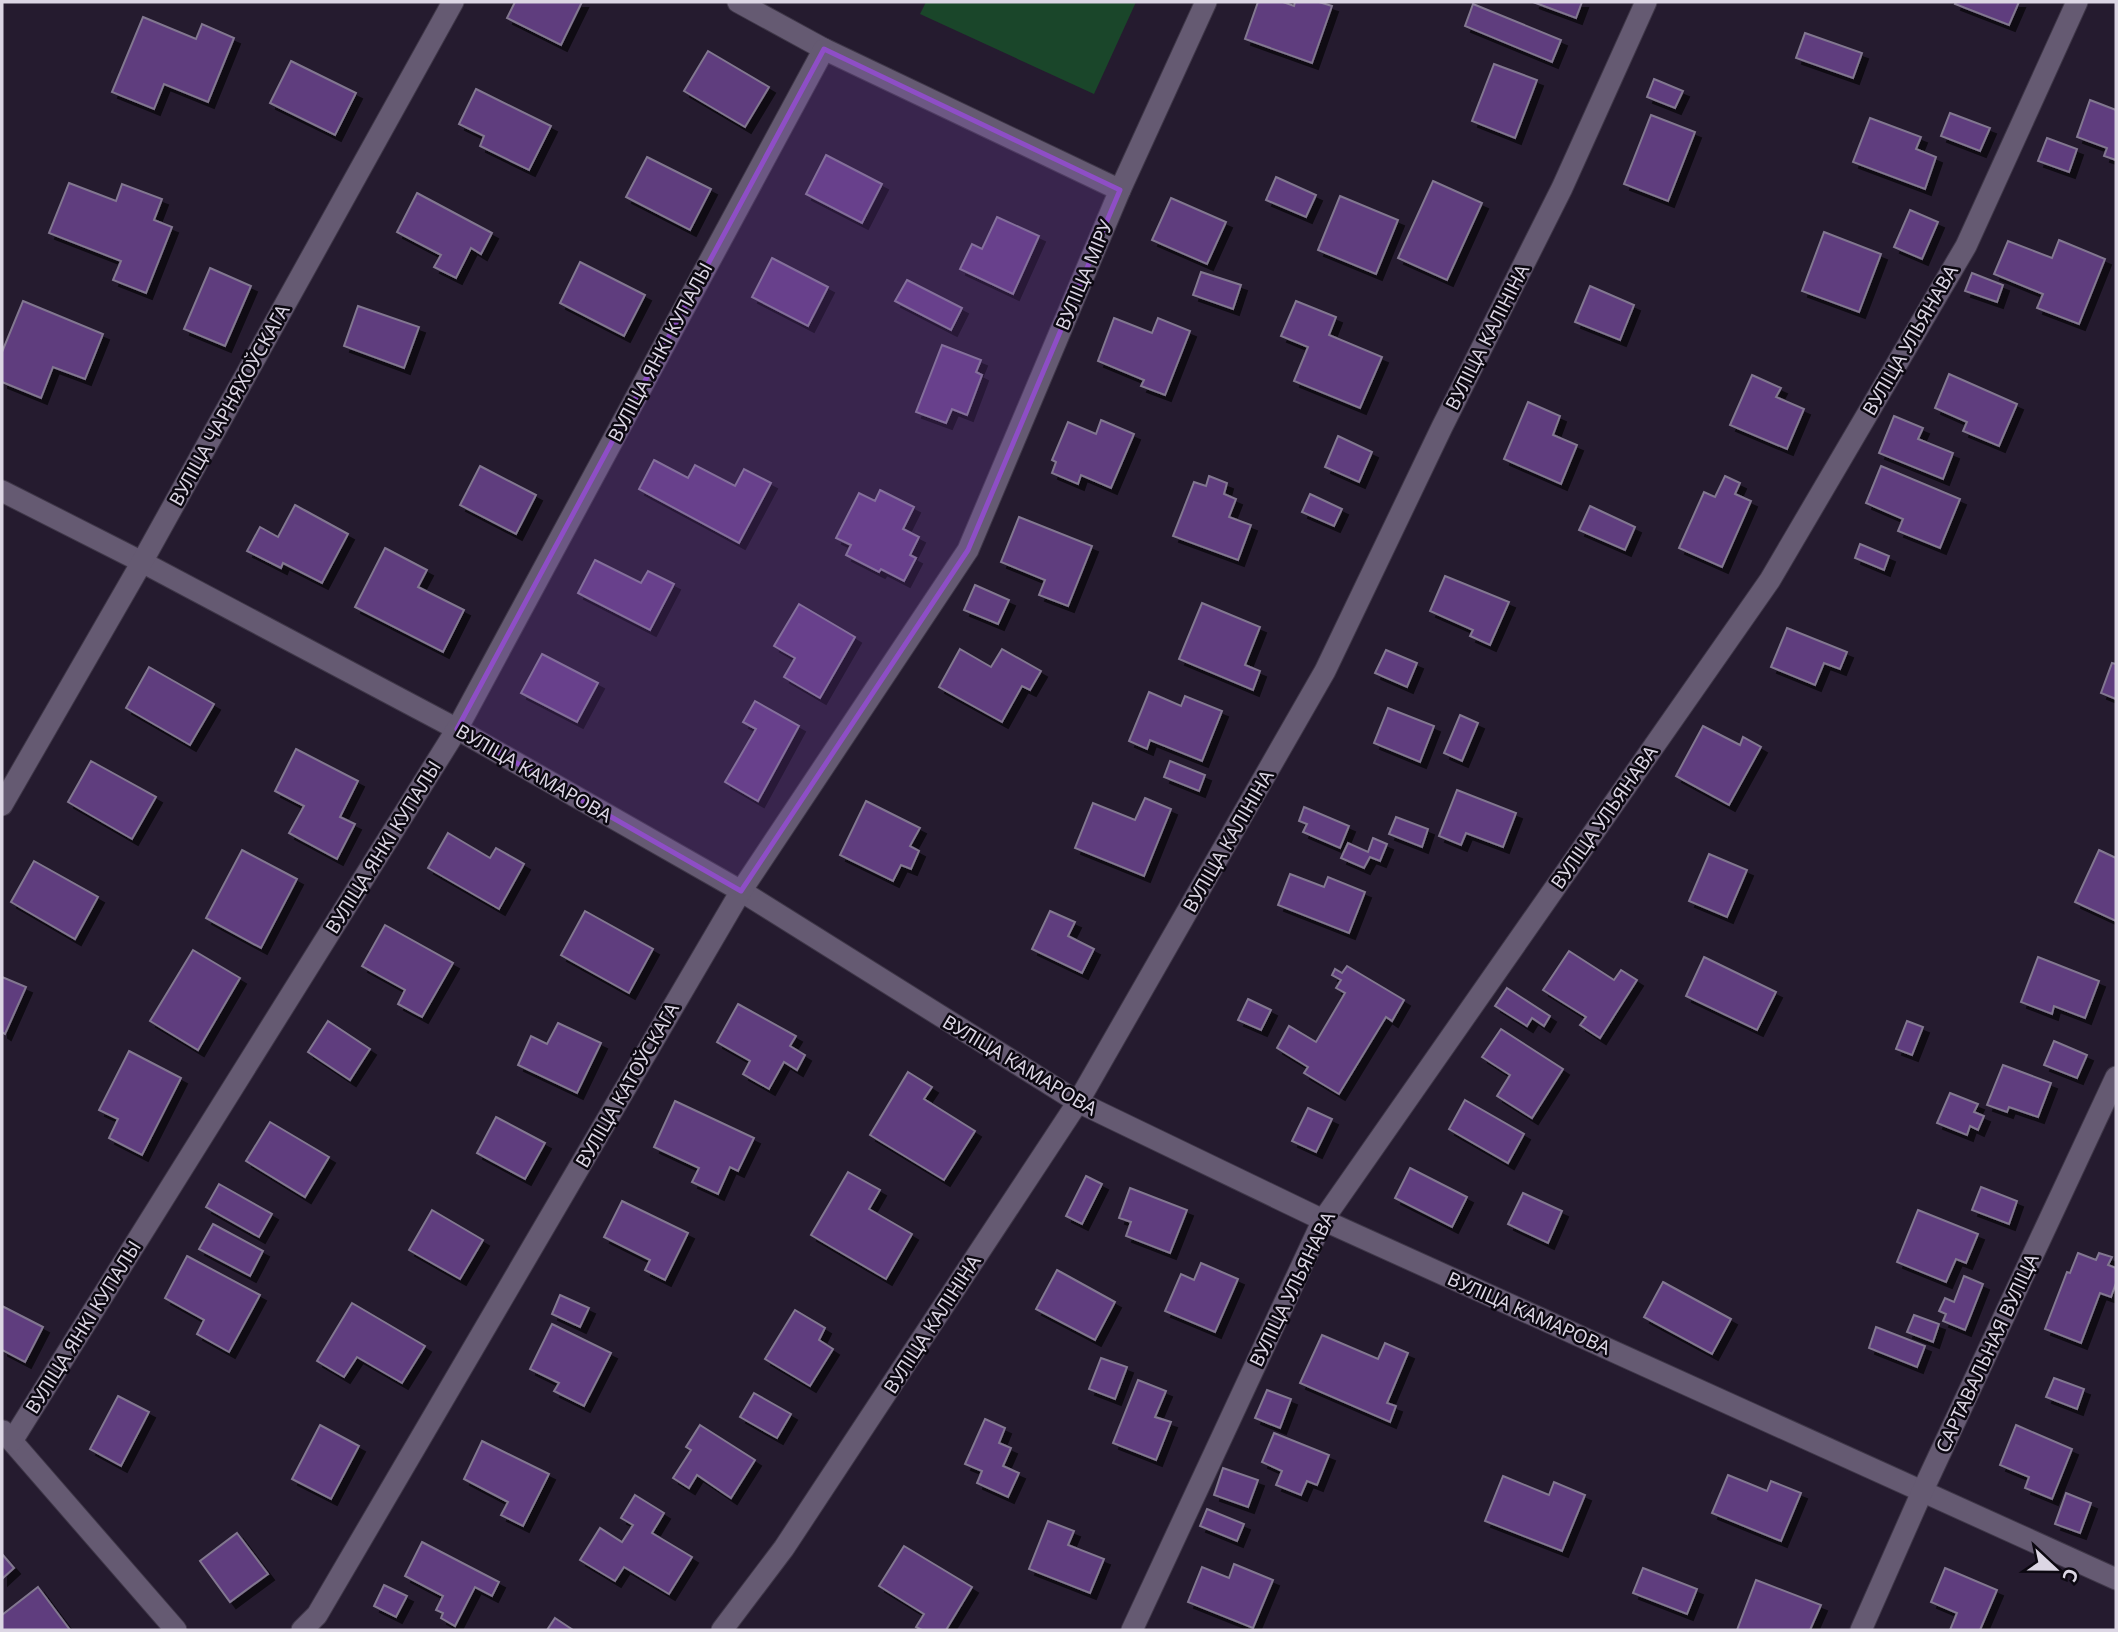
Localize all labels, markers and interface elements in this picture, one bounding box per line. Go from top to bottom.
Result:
street label: ВУЛІЦА МІРУ [1049,216,1119,334]
street label: ВУЛІЦА ЯНКІ КУПАЛЫ [602,258,718,446]
street label: ВУЛІЦА КАЛІНІНА [1439,259,1535,414]
street label: ВУЛІЦА УЛЬЯНАВА [1856,259,1964,420]
street label: ВУЛІЦА ЧАРНЯХОЎСКАГА [163,299,296,510]
street label: ВУЛІЦА КАМАРОВА [451,718,617,829]
street label: ВУЛІЦА УЛЬЯНАВА [1545,739,1664,894]
street label: ВУЛІЦА ЯНКІ КУПАЛЫ [319,755,447,939]
street label: ВУЛІЦА КАЛІНІНА [1177,764,1280,917]
street label: ВУЛІЦА КАТОЎСКАГА [569,997,685,1172]
street label: ВУЛІЦА КАМАРОВА [938,1009,1103,1122]
street label: ВУЛІЦА УЛЬЯНАВА [1243,1206,1341,1371]
street label: ВУЛІЦА ЯНКІ КУПАЛЫ [19,1235,147,1419]
street label: САРТАВАЛЬНАЯ ВУЛІЦА [1929,1248,2045,1457]
street label: ВУЛІЦА КАЛІНІНА [877,1249,987,1398]
street label: ВУЛІЦА КАМАРОВА [1443,1265,1615,1361]
north arrow [2020,1534,2090,1604]
text: С [2056,1565,2085,1586]

